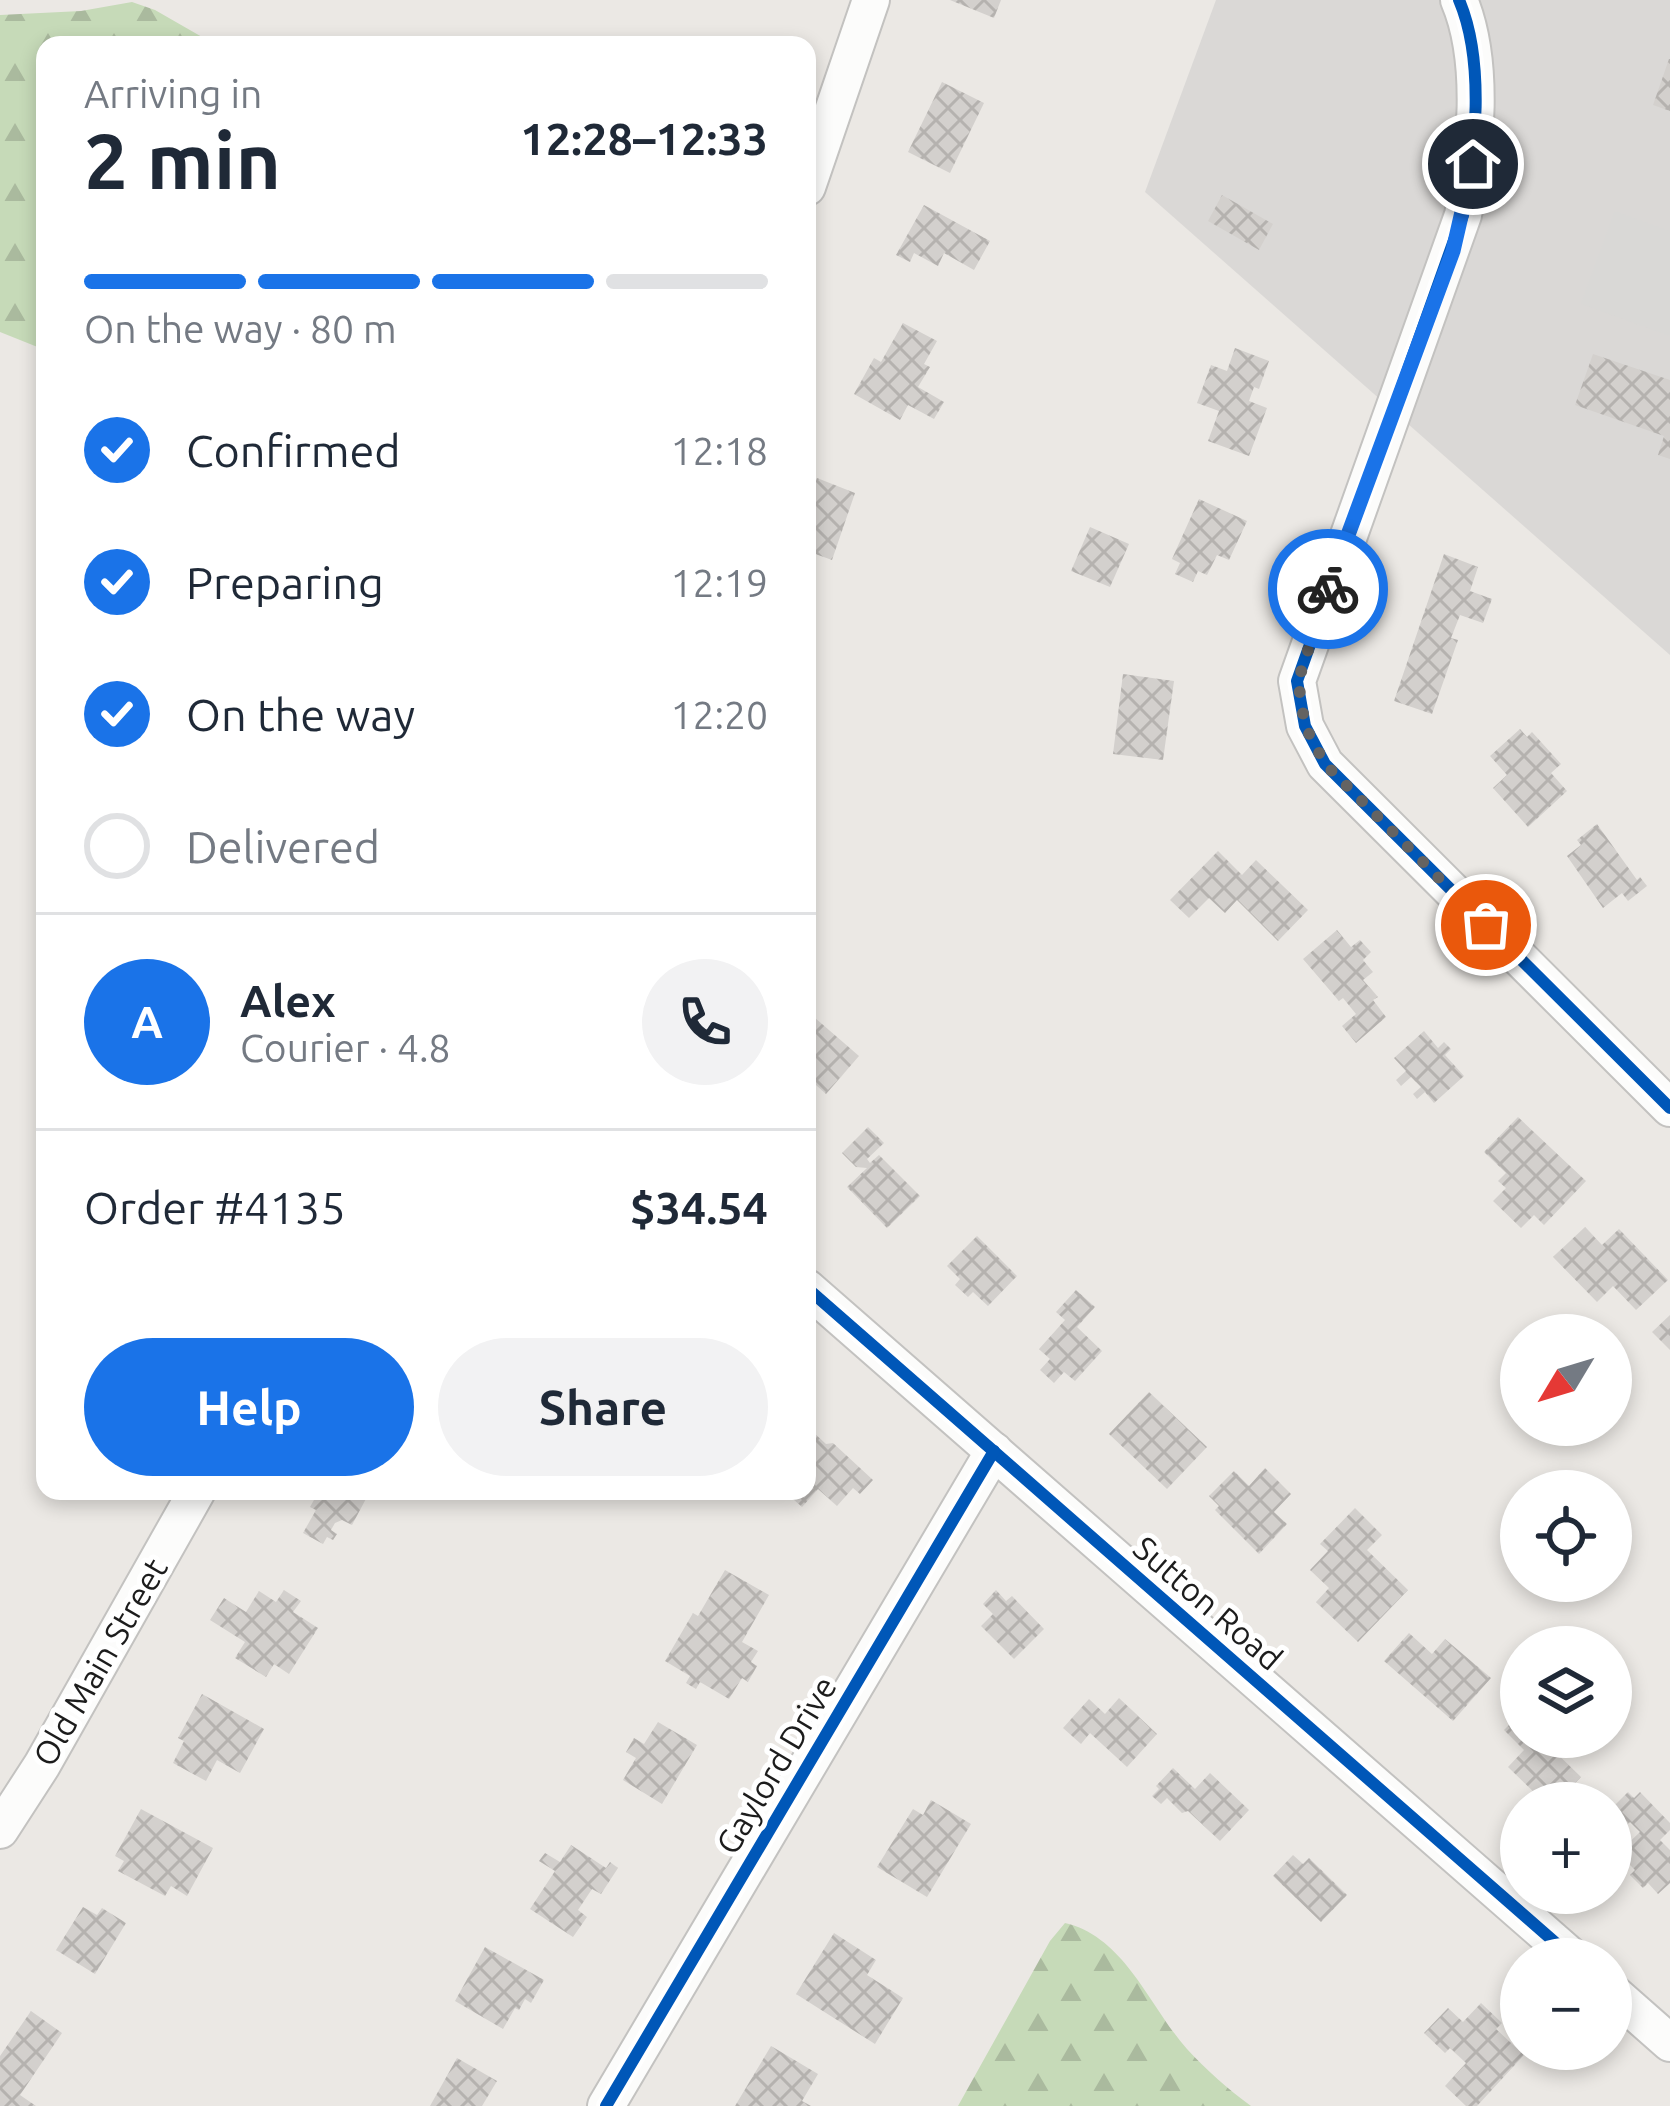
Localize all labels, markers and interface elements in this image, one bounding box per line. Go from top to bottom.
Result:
text: Arriving in [84,72,262,115]
text: 12:28–12:33 [520,113,768,164]
pin [1422,113,1524,215]
text: 2 min [84,116,281,204]
icon: home [1440,131,1506,197]
text: On the way · 80 m [84,307,397,350]
icon: check [84,417,150,483]
text: Confirmed [186,425,401,476]
text: 12:18 [670,429,768,472]
courier [1268,529,1388,649]
icon: check [84,549,150,615]
icon: bike [1295,556,1361,622]
text: Preparing [186,557,384,608]
text: 12:19 [670,561,768,604]
icon: check [84,681,150,747]
text: On the way [186,689,415,740]
text: 12:20 [670,693,768,736]
text: Delivered [186,821,380,872]
pin [1435,874,1537,976]
icon: bag [1453,892,1519,958]
button: phone [642,959,768,1085]
text: Alex [240,975,336,1026]
text: A [131,996,163,1047]
text: Courier · 4.8 [240,1026,451,1069]
text: Order #4135 [84,1182,346,1233]
text: $34.54 [630,1182,768,1233]
north arrow [1500,1314,1632,1446]
map controls [1500,1314,1632,2070]
button: Help [84,1338,414,1476]
button: Share [438,1338,768,1476]
button: locate [1500,1470,1632,1602]
street label: Sutton Road [1127,1528,1290,1677]
street label: Old Main Street [25,1551,174,1772]
button: layers [1500,1626,1632,1758]
street label: Gaylord Drive [708,1669,843,1860]
button: + [1500,1782,1632,1914]
button: − [1500,1938,1632,2070]

